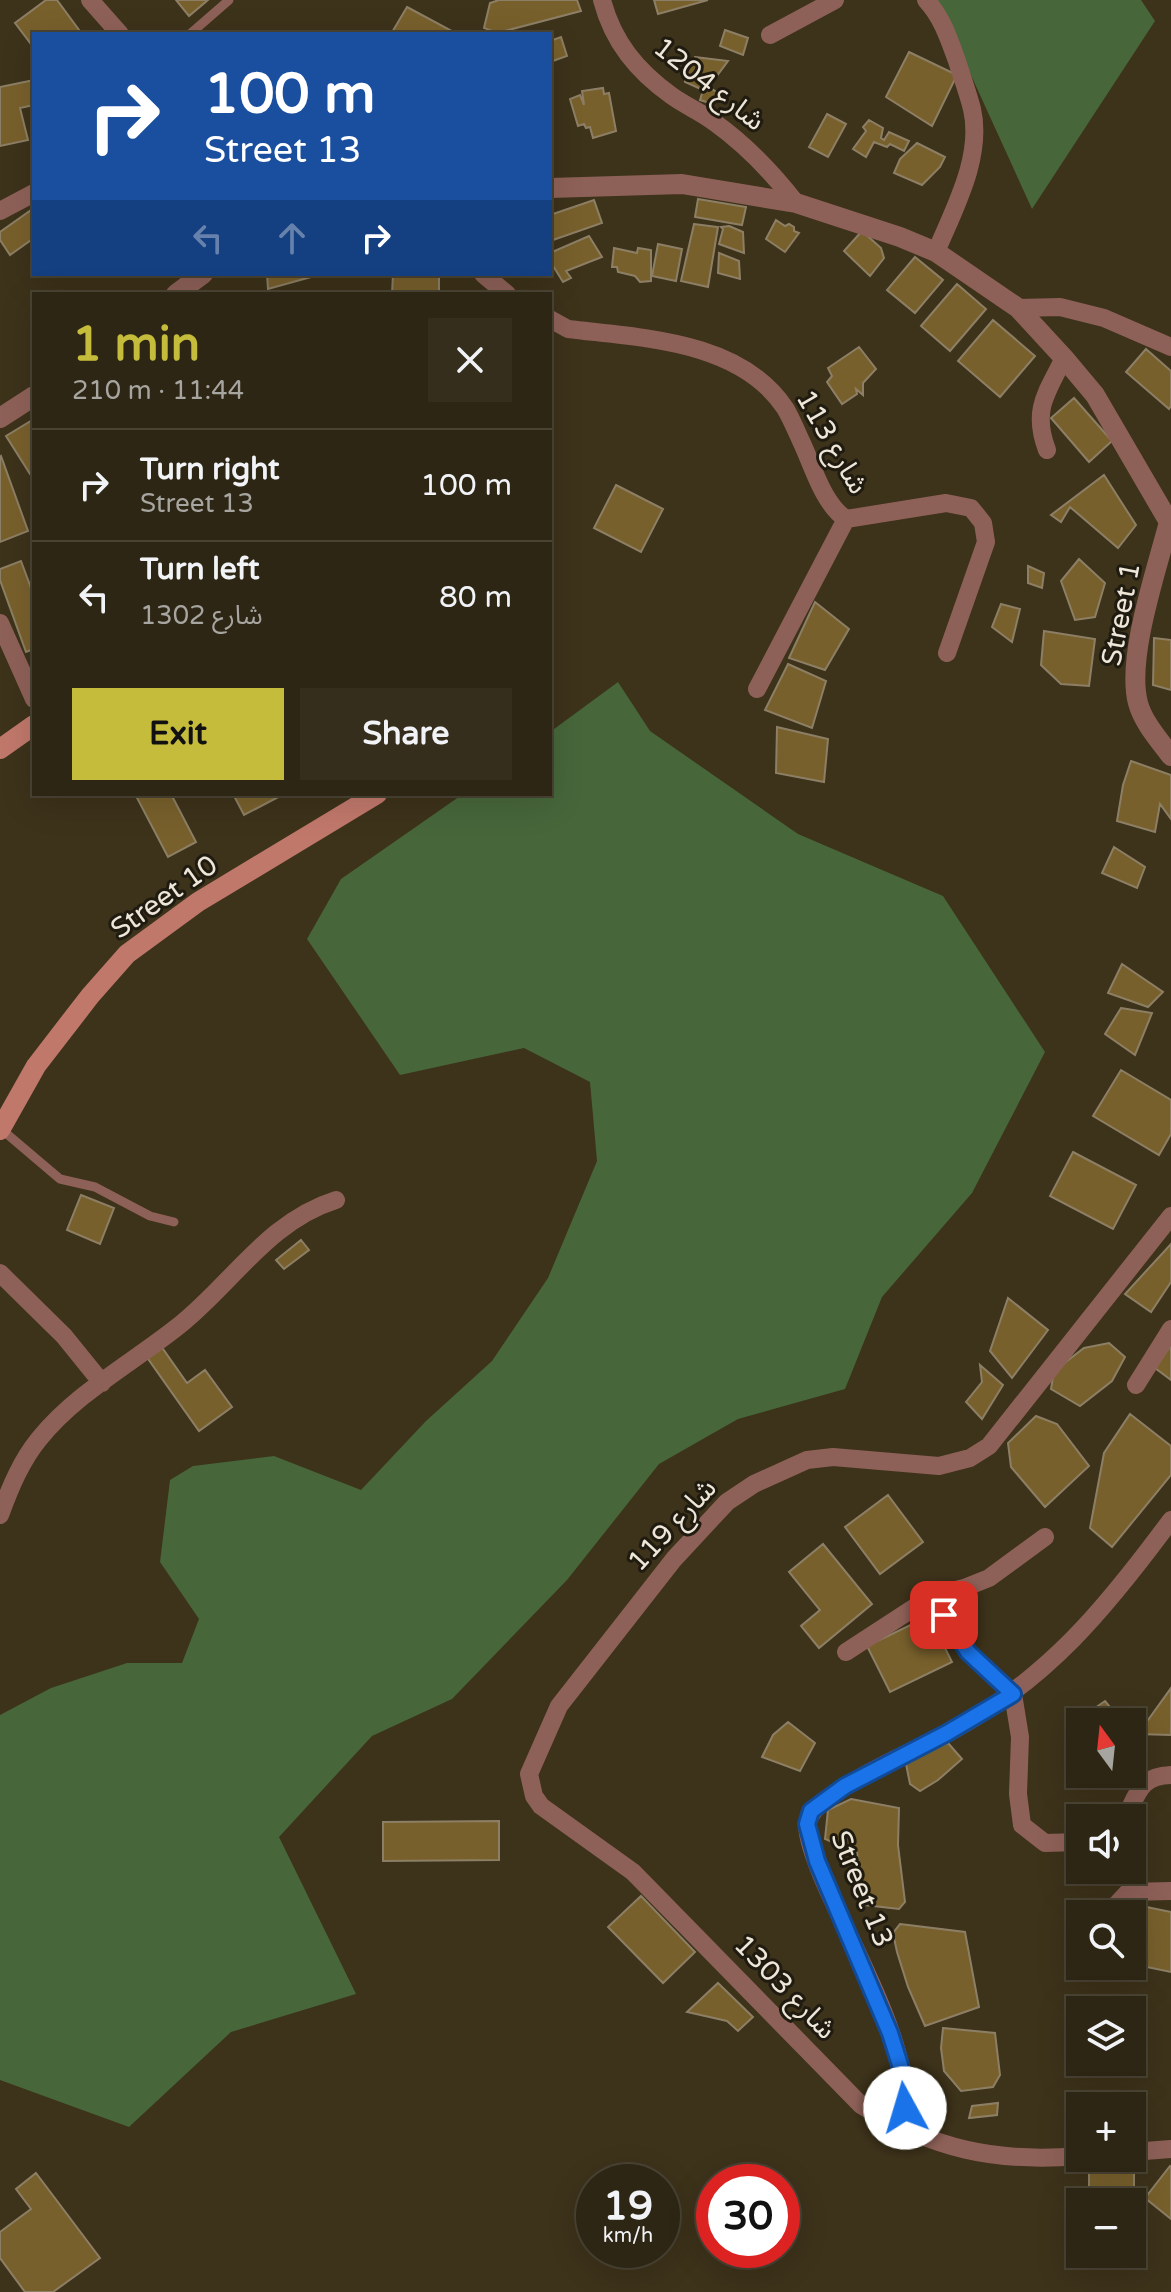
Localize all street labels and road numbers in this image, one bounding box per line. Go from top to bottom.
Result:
street label: شارع 1204 [645,30,772,140]
street label: شارع 113 [786,384,875,502]
street label: Street 1 [1094,559,1148,669]
street label: Street 10 [104,848,224,946]
street label: شارع 119 [620,1471,726,1581]
street label: Street 13 [823,1826,901,1952]
street label: شارع 1303 [725,1928,843,2048]

